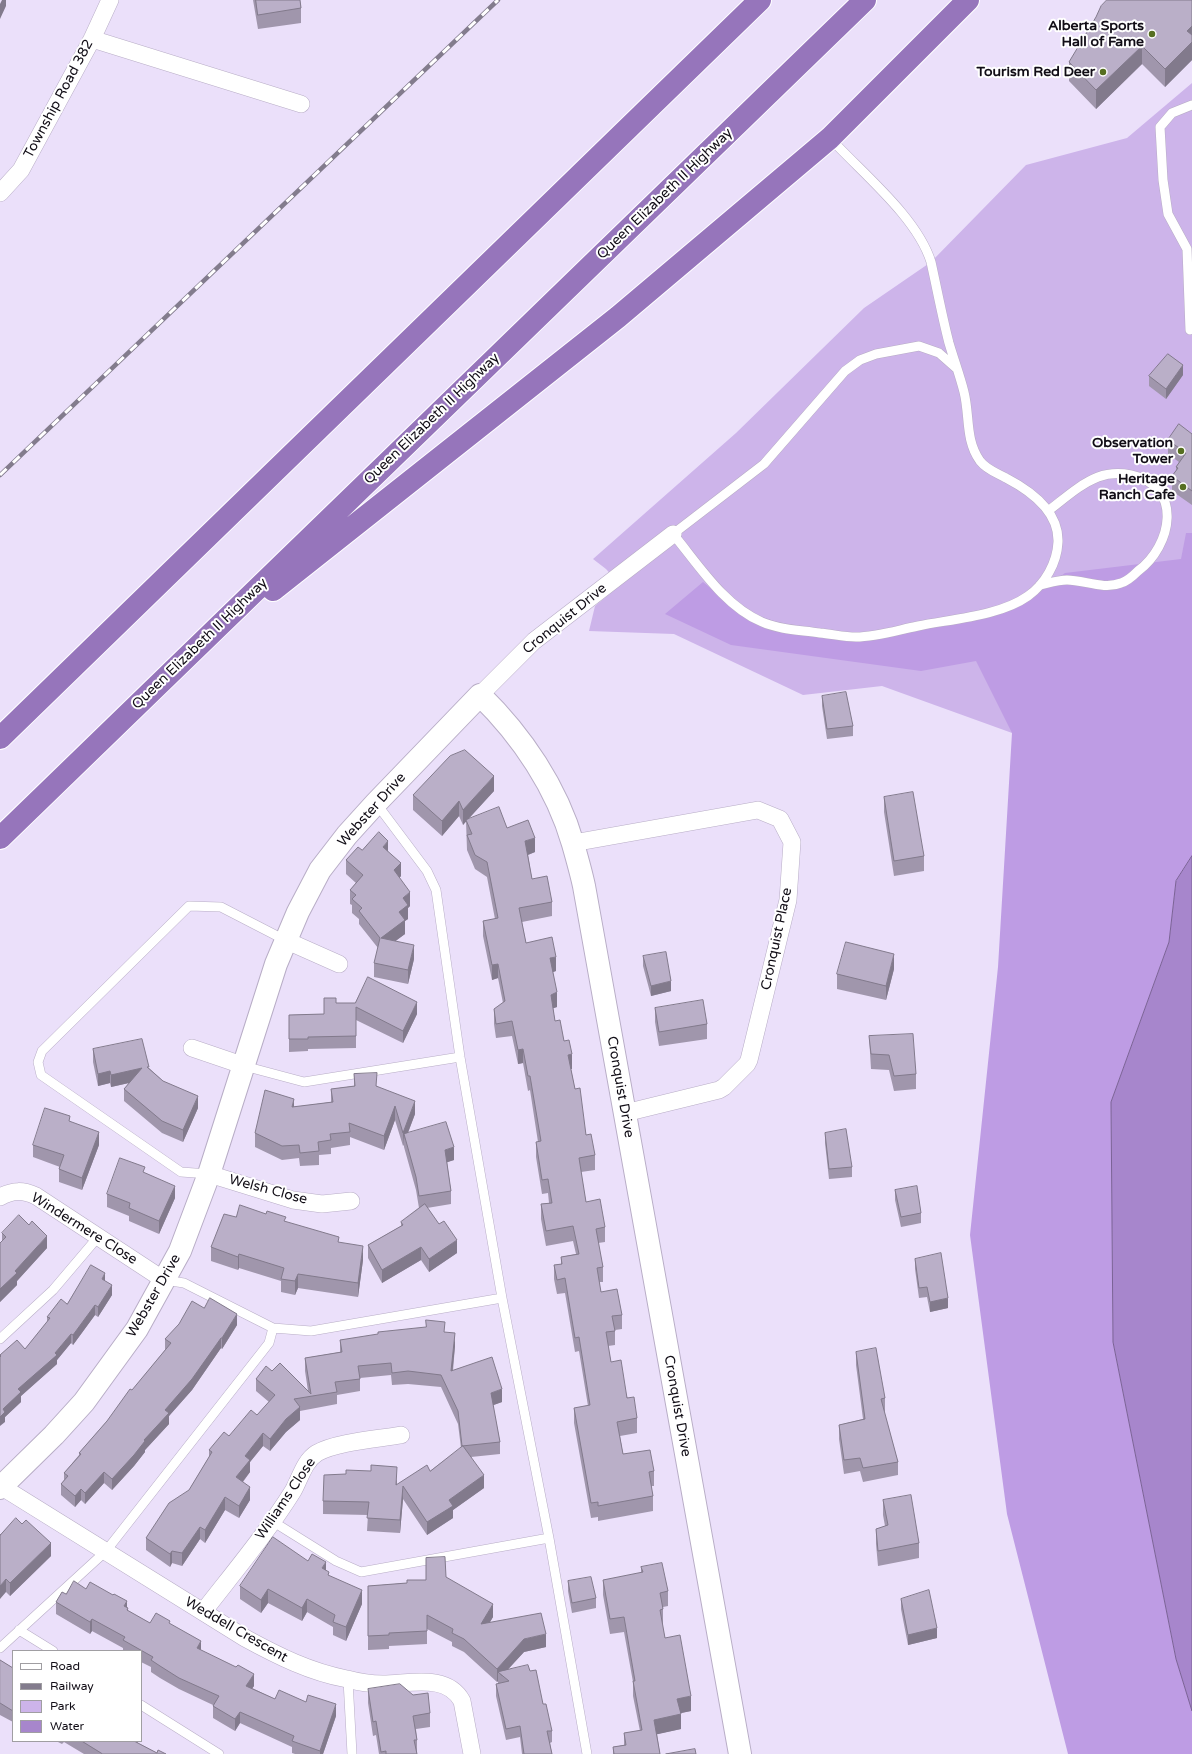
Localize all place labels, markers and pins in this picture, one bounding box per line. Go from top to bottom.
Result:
place label: Alberta Sports Hall of Fame [1048,18,1144,50]
marker: Alberta Sports Hall of Fame [1147,29,1157,39]
place label: Tourism Red Deer [976,64,1095,80]
marker: Tourism Red Deer [1098,67,1108,77]
place label: Observation Tower [1092,435,1173,468]
marker: Observation Tower [1176,446,1186,456]
place label: Heritage Ranch Cafe [1099,471,1175,504]
marker: Heritage Ranch Cafe [1178,482,1188,492]

